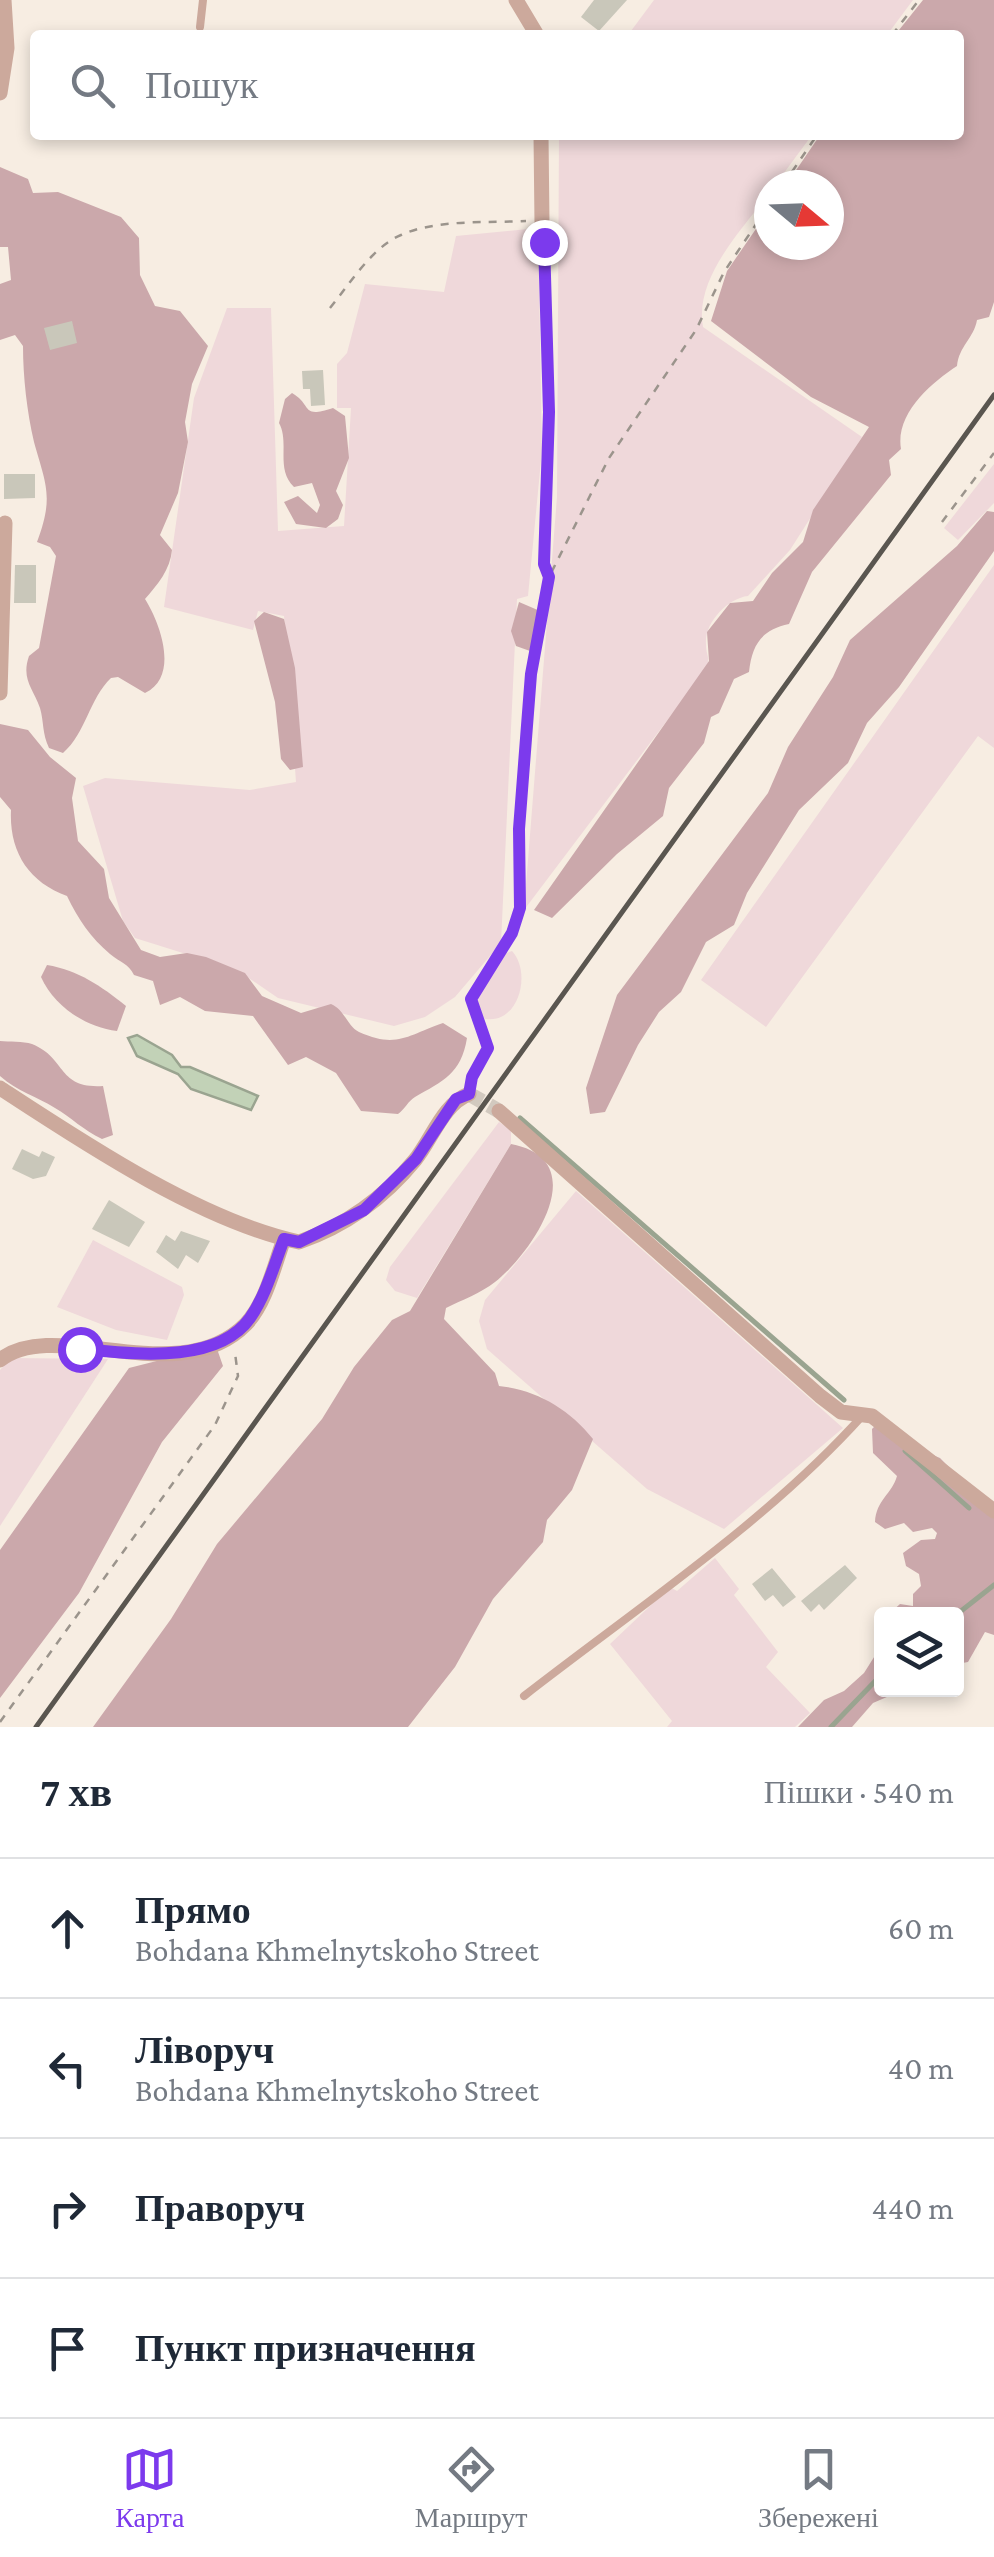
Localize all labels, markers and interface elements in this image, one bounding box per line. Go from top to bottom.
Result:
search box [30,30,964,140]
icon: search [65,58,120,113]
text: Пошук [145,64,258,106]
north arrow [754,170,844,260]
route end [522,220,568,266]
route start [58,1327,104,1373]
map controls [874,1607,964,1697]
button: layers [874,1607,964,1697]
text: 7 хв [40,1768,112,1815]
text: Пішки · 540 m [764,1774,954,1810]
text: Прямо [135,1889,251,1931]
icon: ahead [40,1901,95,1956]
text: 60 m [888,1910,954,1946]
text: Bohdana Khmelnytskoho Street [135,1932,539,1968]
text: Ліворуч [135,2029,274,2071]
icon: left [40,2041,95,2096]
text: 40 m [888,2050,954,2086]
text: Bohdana Khmelnytskoho Street [135,2072,539,2108]
icon: right [40,2181,95,2236]
text: Праворуч [135,2187,305,2229]
text: 440 m [872,2190,954,2226]
icon: arrive [40,2321,95,2376]
text: Пункт призначення [135,2327,476,2369]
tab: Карта [115,2442,185,2534]
tab: Маршрут [415,2442,528,2534]
tab: Збережені [758,2442,879,2534]

